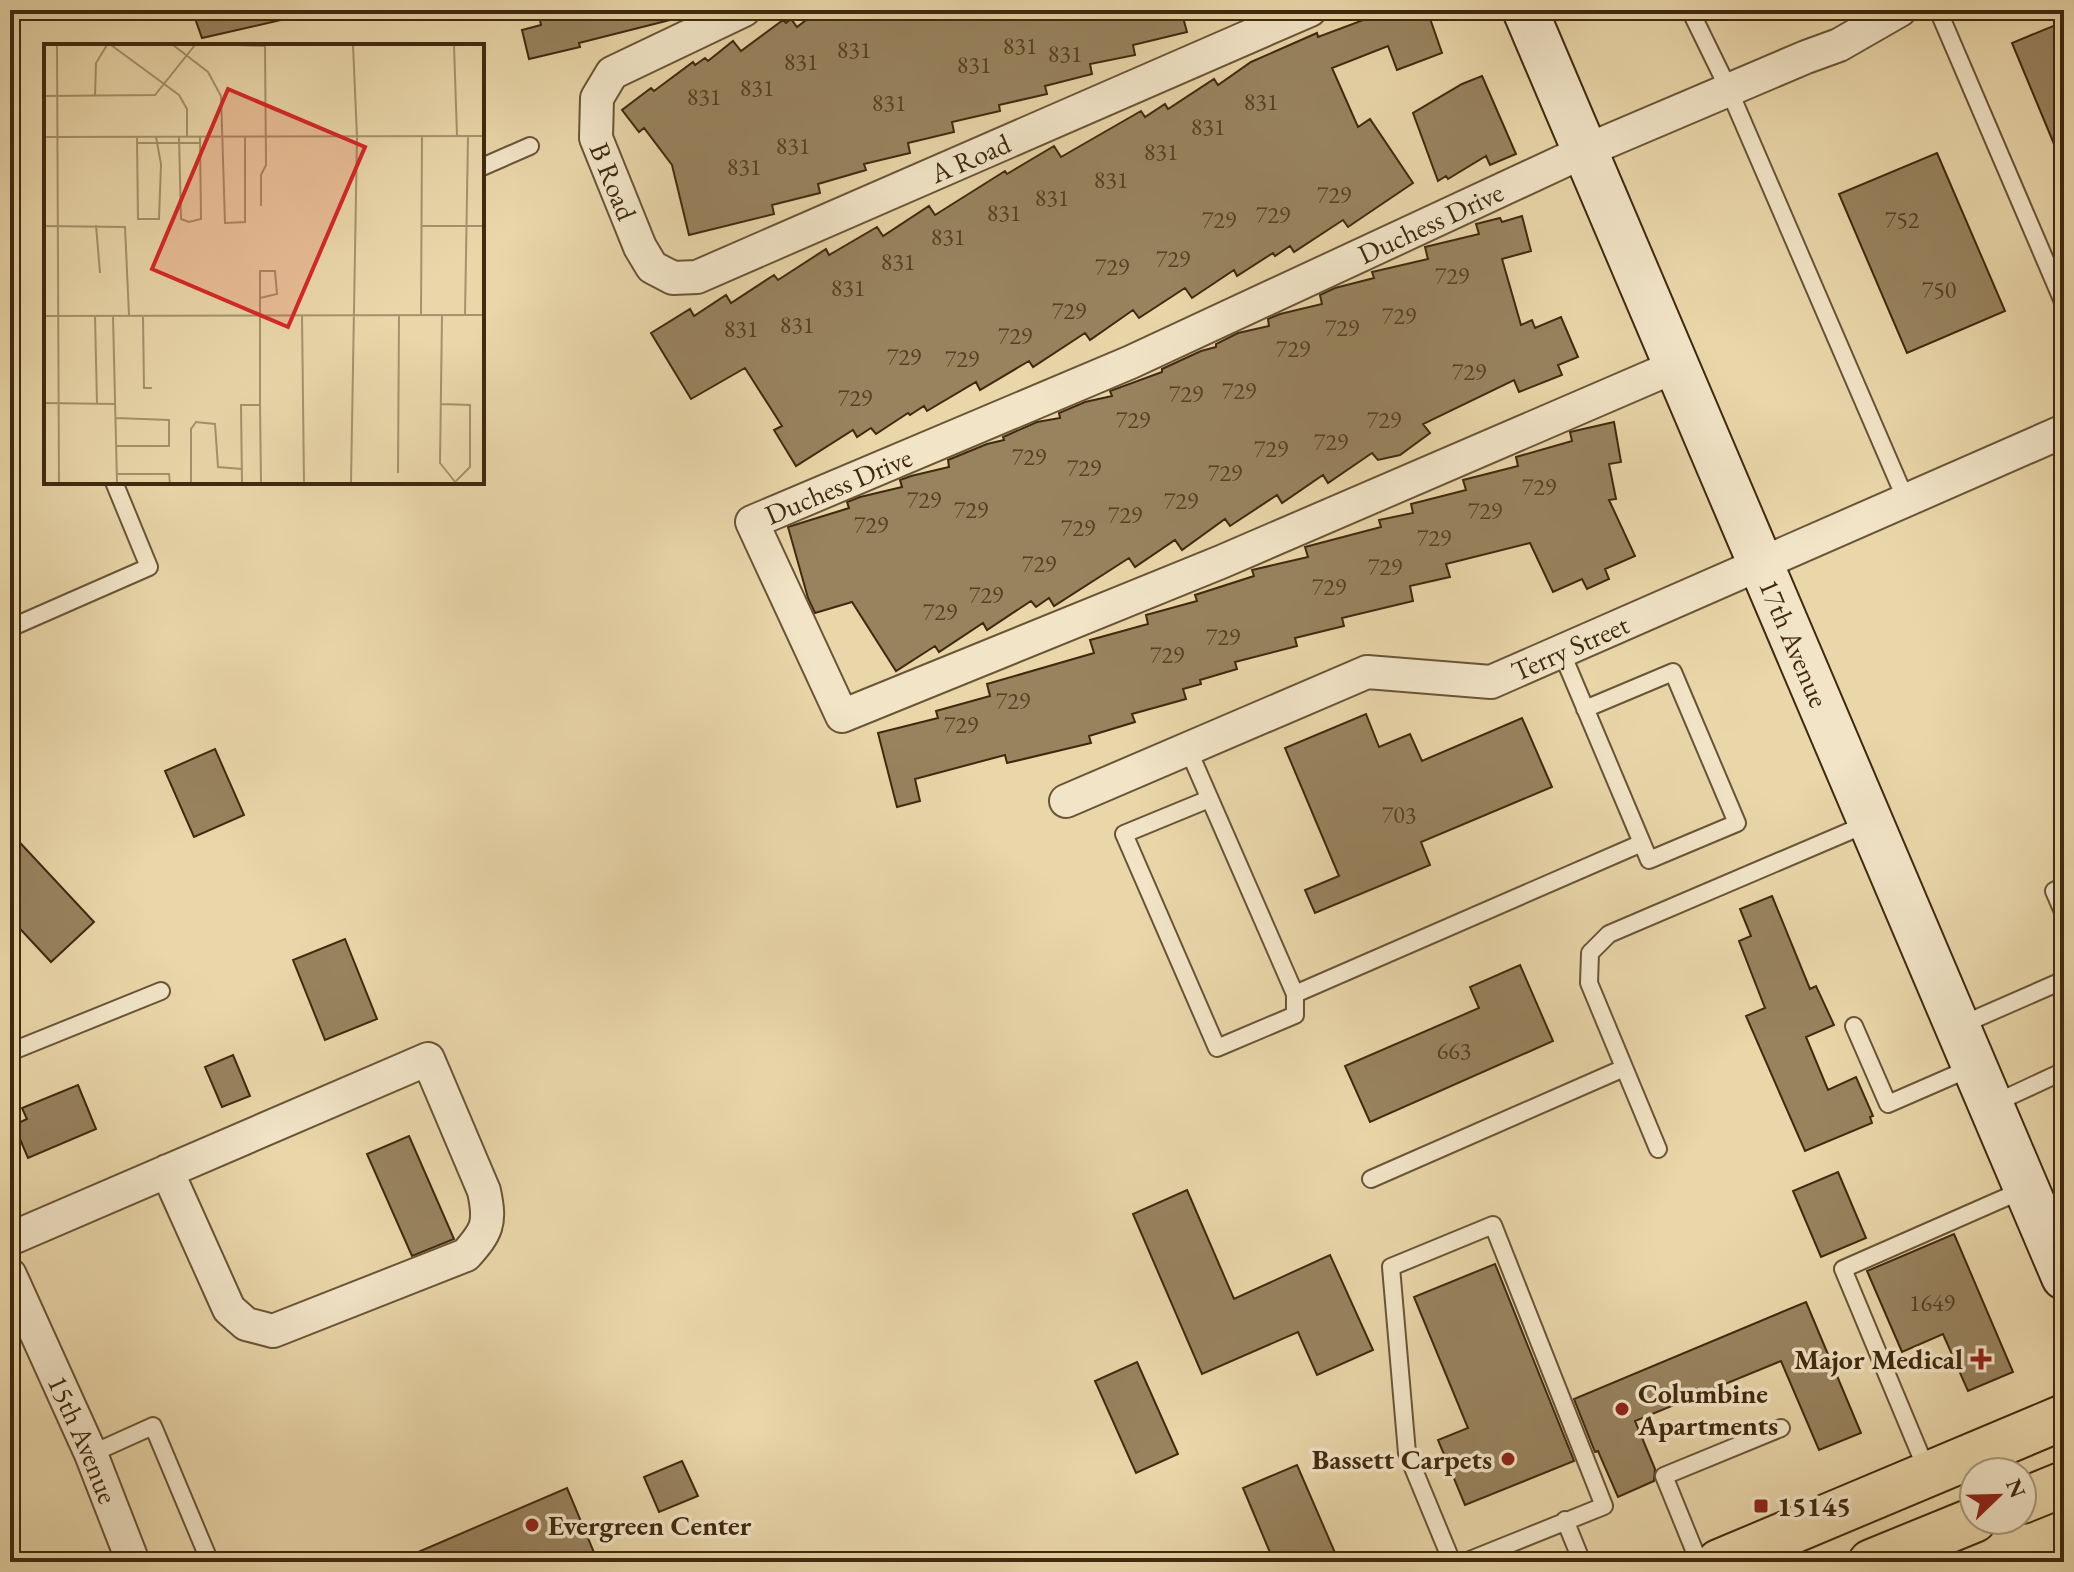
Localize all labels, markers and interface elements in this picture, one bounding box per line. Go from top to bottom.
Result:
house number: 831 [1003,30,1037,61]
house number: 831 [837,34,871,65]
house number: 831 [1048,38,1082,69]
inset map [44,44,484,484]
house number: 831 [784,46,818,77]
house number: 831 [957,49,991,80]
house number: 831 [740,72,774,103]
house number: 831 [687,81,721,112]
house number: 831 [1244,86,1278,117]
house number: 831 [872,87,906,118]
house number: 831 [1191,111,1225,142]
street label: A Road [924,124,1016,192]
house number: 831 [776,130,810,161]
house number: 831 [1144,136,1178,167]
street label: B Road [582,137,646,226]
house number: 831 [727,151,761,182]
house number: 831 [1094,164,1128,195]
street label: Duchess Drive [1352,174,1509,272]
house number: 729 [1317,179,1352,210]
house number: 831 [1035,182,1069,213]
house number: 831 [987,197,1021,228]
house number: 729 [1256,199,1291,230]
house number: 729 [1202,204,1237,235]
house number: 752 [1885,204,1920,235]
house number: 831 [931,221,965,252]
house number: 729 [1156,243,1191,274]
house number: 831 [881,246,915,277]
house number: 729 [1095,251,1130,282]
house number: 729 [1435,260,1470,291]
house number: 831 [831,272,865,303]
house number: 750 [1922,274,1956,305]
house number: 729 [1052,295,1087,326]
house number: 729 [1382,300,1417,331]
house number: 831 [780,309,814,340]
house number: 729 [1325,312,1360,343]
house number: 831 [724,313,758,344]
house number: 729 [998,320,1033,351]
house number: 729 [1276,333,1311,364]
house number: 729 [887,341,922,372]
house number: 729 [945,343,980,374]
house number: 729 [1452,356,1487,387]
house number: 729 [1222,375,1257,406]
house number: 729 [1169,378,1204,409]
house number: 729 [838,382,873,413]
house number: 729 [1116,404,1151,435]
house number: 729 [1367,404,1402,435]
house number: 729 [1314,426,1349,457]
house number: 729 [1254,433,1289,464]
street label: Duchess Drive [759,439,917,533]
house number: 729 [1012,441,1047,472]
house number: 729 [1067,452,1102,483]
house number: 729 [1208,457,1243,488]
house number: 729 [1522,471,1557,502]
house number: 729 [907,484,942,515]
house number: 729 [1164,485,1199,516]
house number: 729 [954,494,989,525]
house number: 729 [1468,495,1503,526]
house number: 729 [1108,499,1143,530]
house number: 729 [854,509,889,540]
house number: 729 [1061,512,1096,543]
house number: 729 [1417,522,1452,553]
house number: 729 [1022,548,1057,579]
house number: 729 [1368,551,1403,582]
house number: 729 [1312,571,1347,602]
street label: 17th Avenue [1751,573,1838,713]
house number: 729 [969,579,1004,610]
house number: 729 [923,596,958,627]
street label: Terry Street [1505,606,1634,689]
house number: 729 [1206,621,1241,652]
house number: 729 [1150,639,1185,670]
house number: 729 [996,685,1031,716]
house number: 729 [944,709,979,740]
house number: 703 [1382,799,1416,830]
house number: 663 [1437,1035,1471,1066]
house number: 1649 [1909,1287,1956,1318]
place label: Major Medical [1794,1341,1963,1377]
marker: Major Medical [1970,1348,1992,1370]
street label: 15th Avenue [40,1370,127,1509]
place label: Columbine Apartments [1637,1375,1778,1443]
marker: Columbine Apartments [1613,1400,1631,1418]
place label: Bassett Carpets [1312,1441,1492,1477]
marker: Bassett Carpets [1499,1450,1517,1468]
north arrow [1958,1456,2038,1536]
text: N [1999,1475,2033,1502]
place label: 15145 [1777,1488,1851,1524]
marker: 15145 [1752,1497,1770,1515]
place label: Evergreen Center [548,1507,752,1543]
marker: Evergreen Center [523,1516,541,1534]

